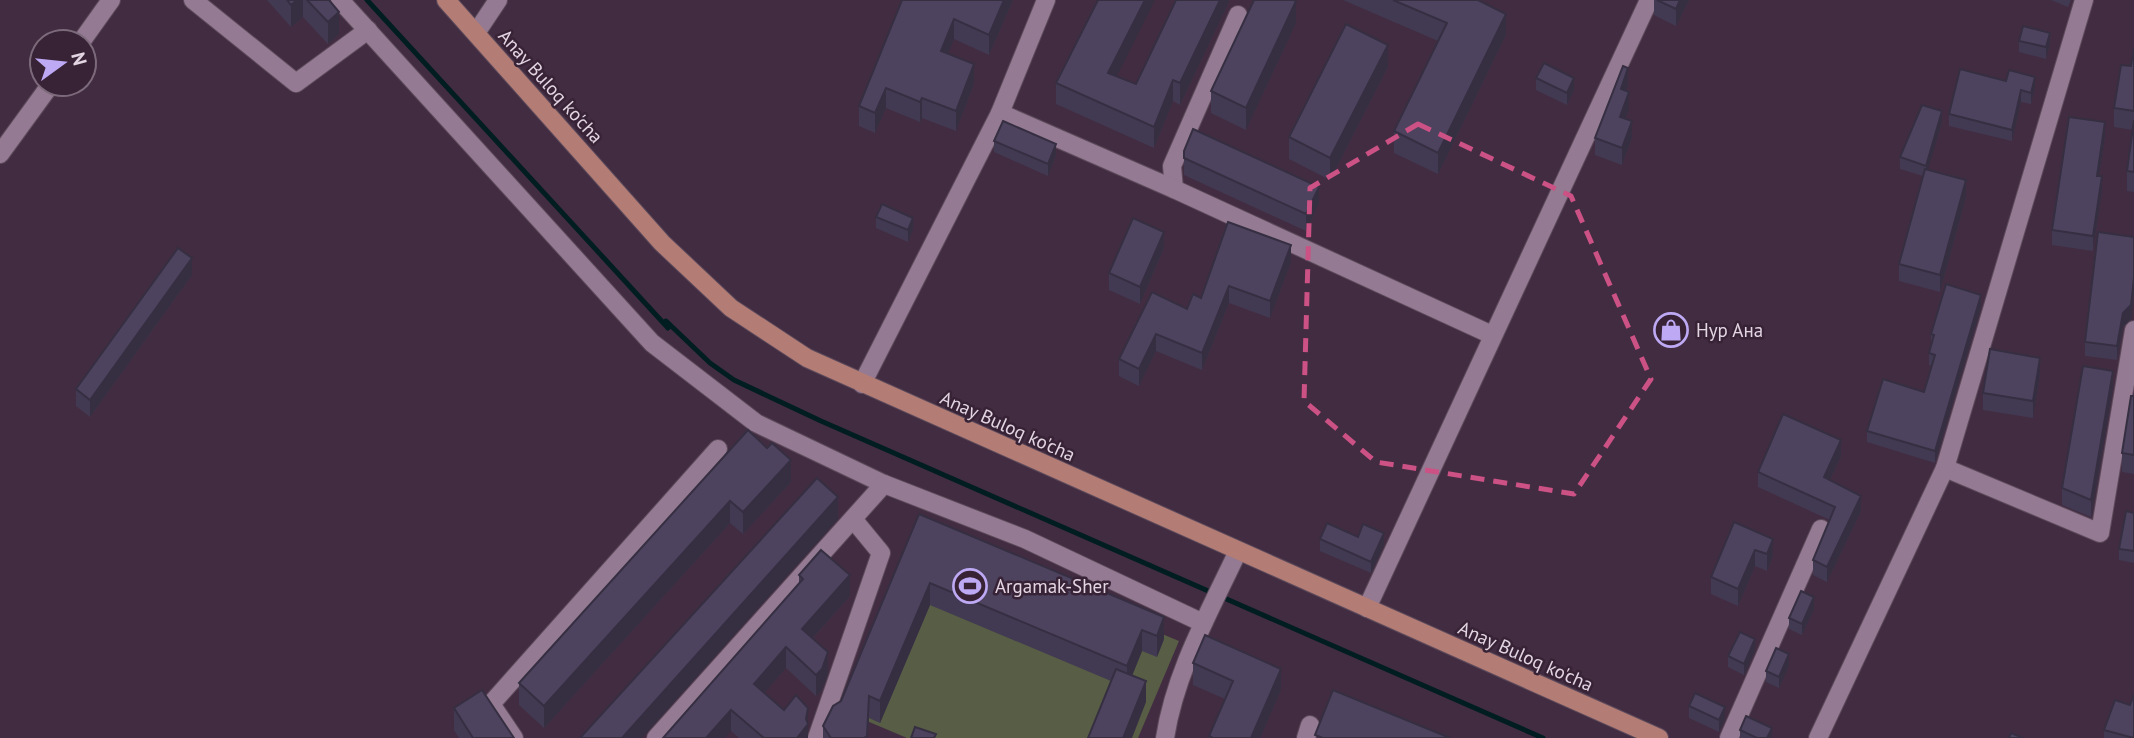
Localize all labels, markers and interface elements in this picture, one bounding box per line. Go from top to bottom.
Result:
street label: Anay Buloq ko'cha [494,24,608,148]
north arrow [28,28,98,98]
text: N [66,49,93,68]
shop icon: Нур Ана [1652,311,1690,349]
place label: Нур Ана [1696,318,1763,342]
street label: Anay Buloq ko'cha [937,386,1079,466]
sports icon: Argamak-Sher [951,567,989,605]
place label: Argamak-Sher [995,574,1109,598]
street label: Anay Buloq ko'cha [1455,616,1597,696]

